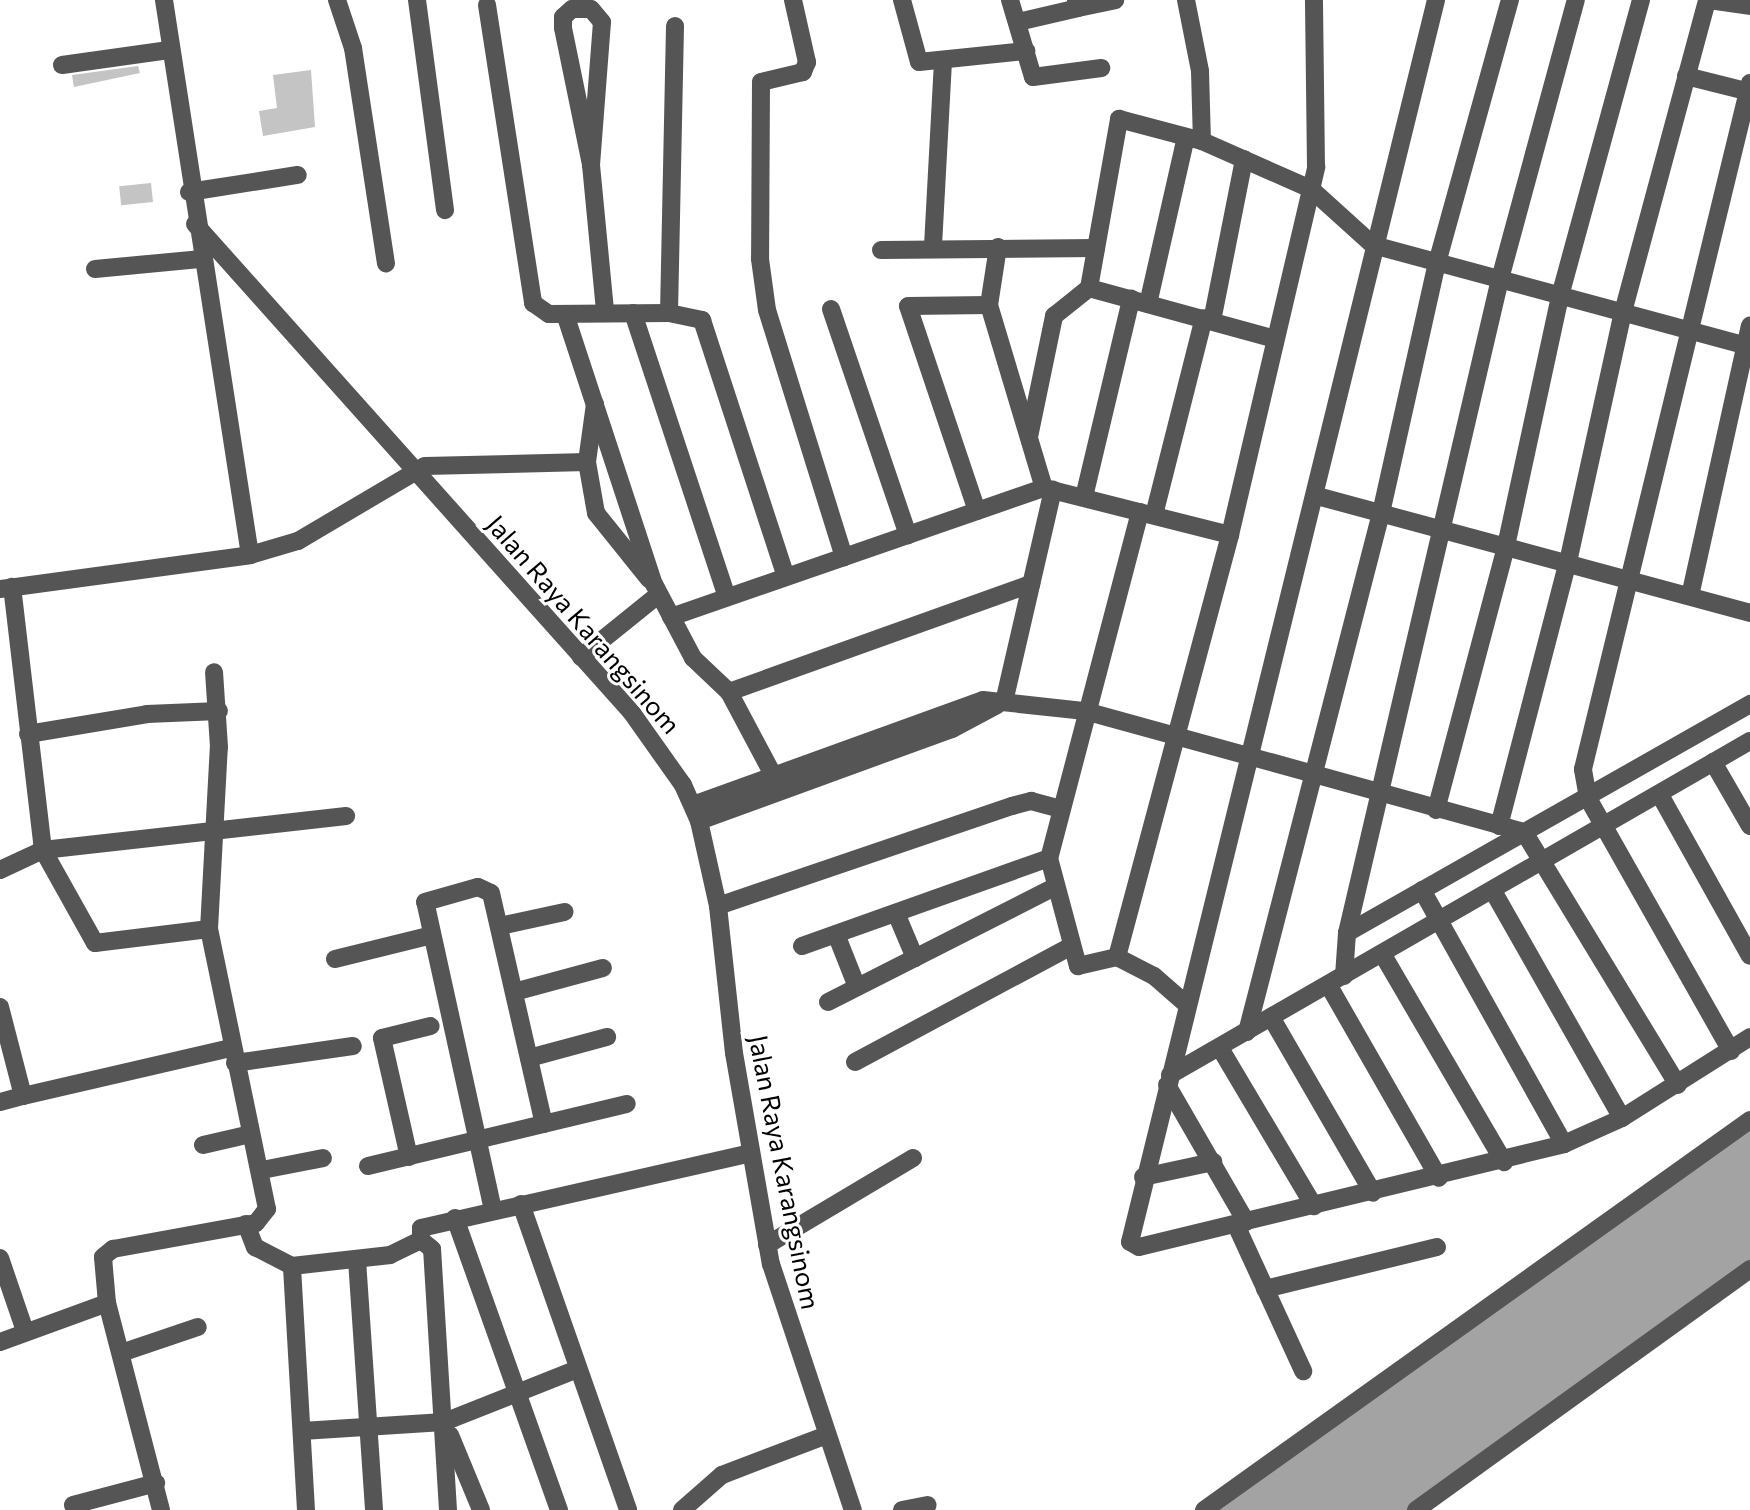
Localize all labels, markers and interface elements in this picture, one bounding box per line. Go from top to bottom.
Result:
street label: Jalan Raya Karangsinom [481,508,687,740]
street label: Jalan Raya Karangsinom [743,1032,827,1312]

